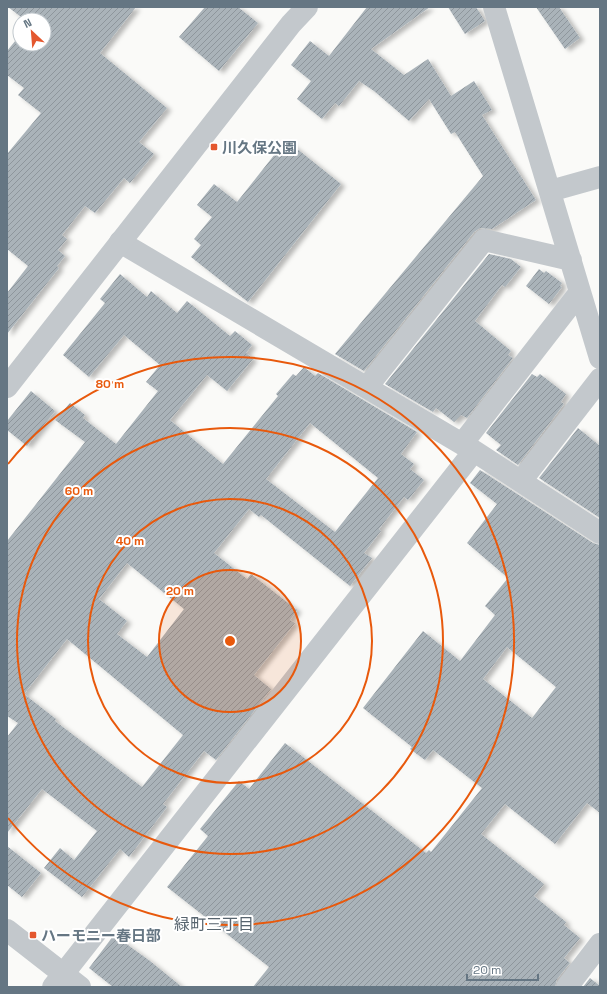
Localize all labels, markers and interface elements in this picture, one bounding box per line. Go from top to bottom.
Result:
north arrow [12,12,52,52]
text: N [21,15,34,31]
place label: 川久保公園 [222,138,297,157]
marker: 川久保公園 [209,142,219,152]
text: 80 m [96,376,124,392]
text: 60 m [65,483,93,499]
text: 40 m [116,533,144,549]
text: 20 m [166,583,194,599]
centre of rings [223,634,237,648]
district label: 緑町三丁目 [174,914,254,935]
place label: ハーモニー春日部 [41,926,161,945]
marker: ハーモニー春日部 [28,930,38,940]
scale bar [467,956,538,982]
text: 20 m [473,962,501,978]

